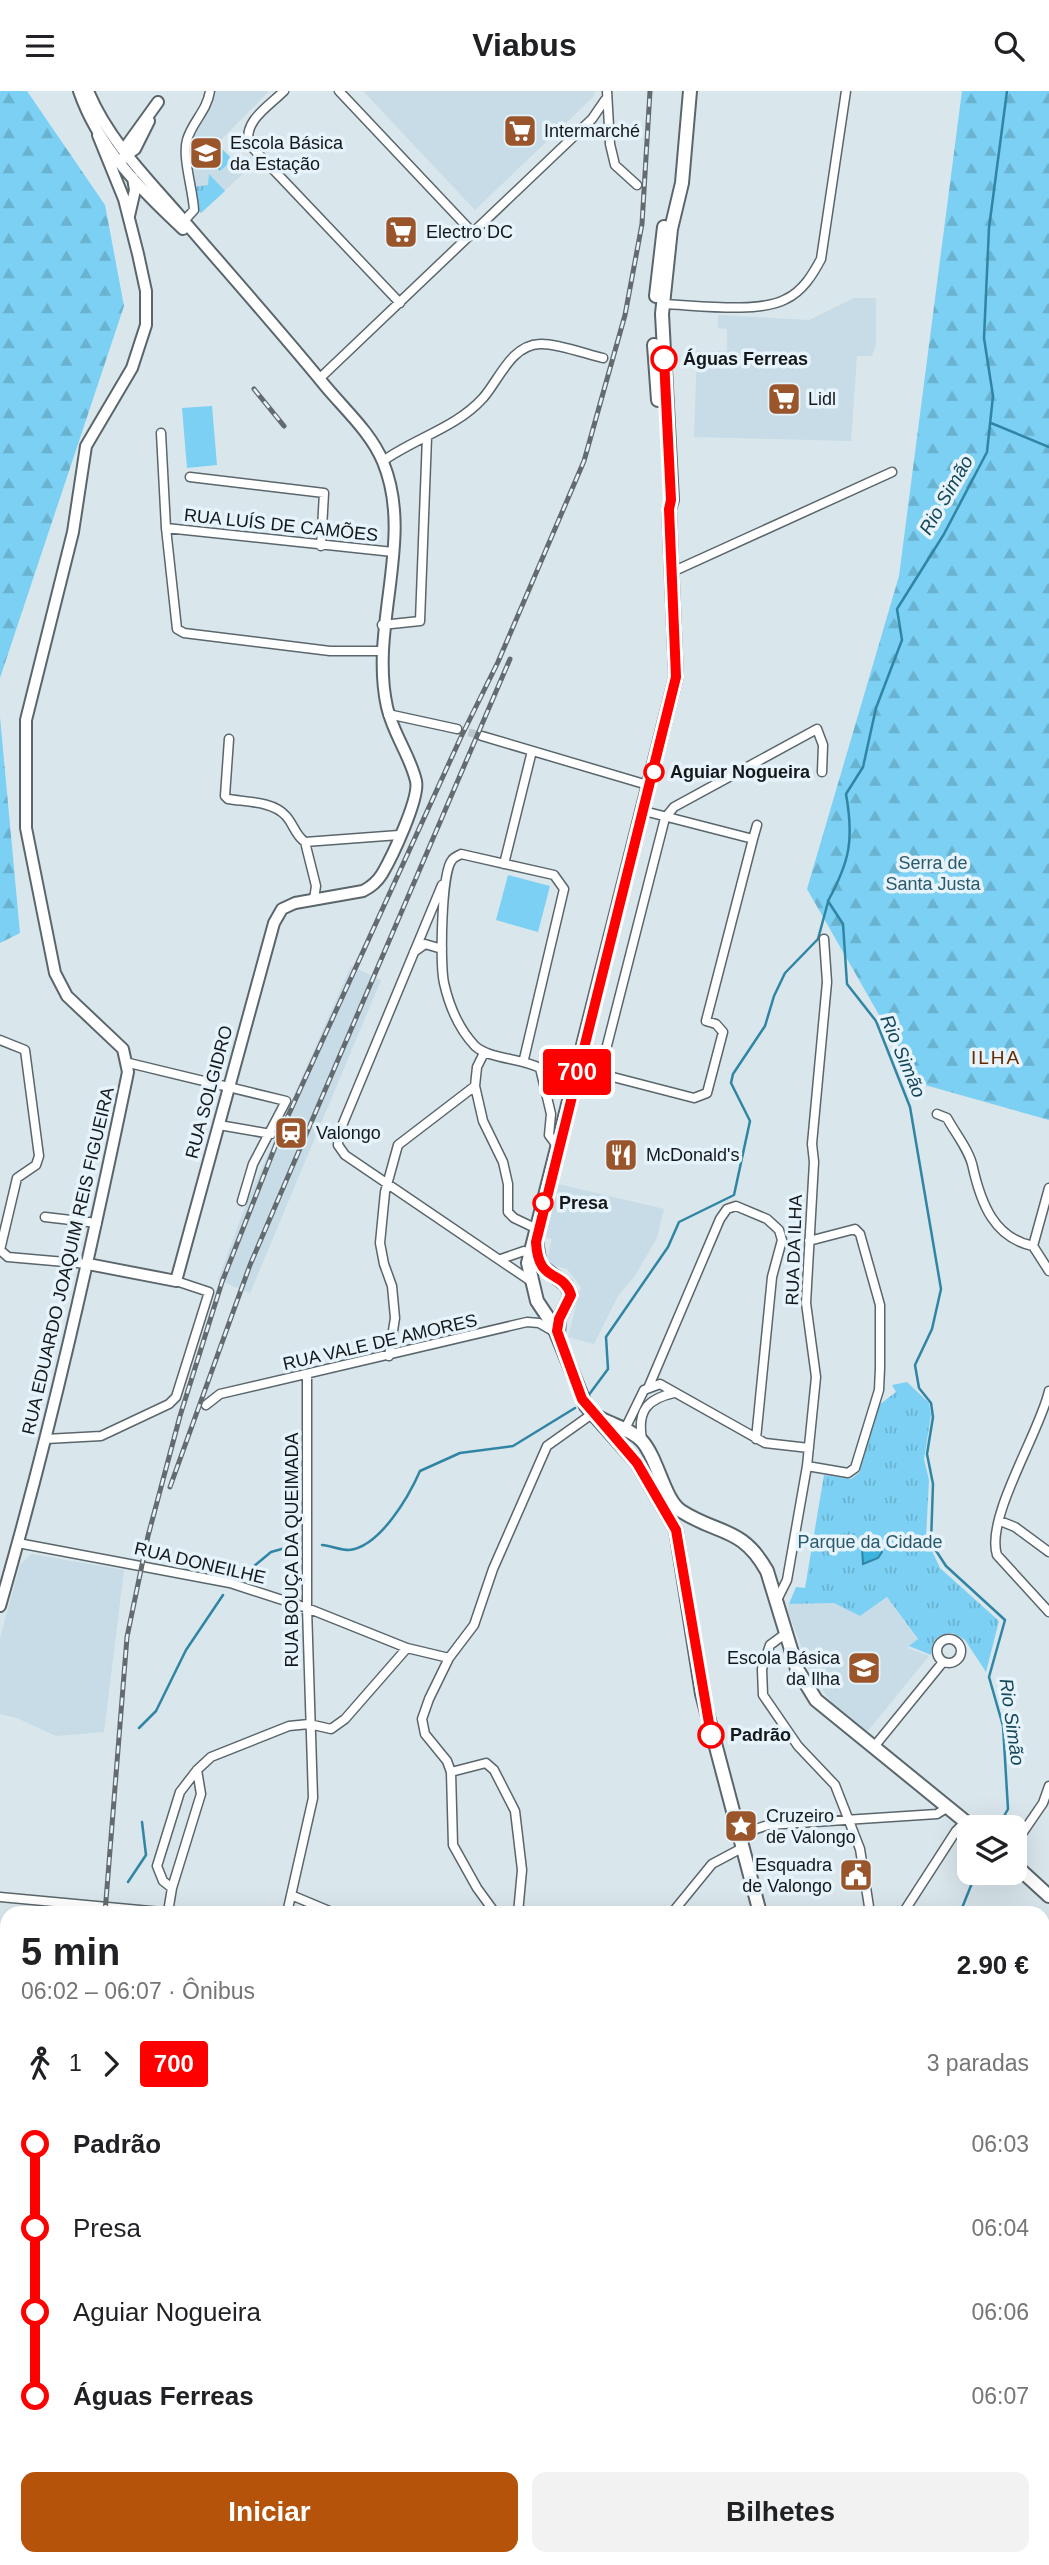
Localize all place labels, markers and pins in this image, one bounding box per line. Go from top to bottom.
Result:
supermarket icon: Intermarché [501,112,539,150]
place label: Intermarché [544,121,640,141]
place label: Escola Básica da Estação [230,133,344,174]
school or university icon: Escola Básica da Estação [187,134,225,172]
supermarket icon: Electro DC [382,213,420,251]
place label: Electro DC [426,222,513,242]
marker: Águas Ferreas [651,346,677,372]
place label: Águas Ferreas [683,348,808,369]
supermarket icon: Lidl [765,380,803,418]
place label: Lidl [808,389,836,409]
marker: Aguiar Nogueira [644,762,664,782]
place label: Aguiar Nogueira [670,762,811,782]
station icon: Valongo [272,1114,310,1152]
place label: Valongo [316,1123,381,1143]
restaurant icon: McDonald's [602,1136,640,1174]
place label: McDonald's [646,1145,739,1165]
marker: Presa [533,1193,553,1213]
place label: Presa [559,1193,609,1213]
place label: Escola Básica da Ilha [727,1648,841,1689]
school or university icon: Escola Básica da Ilha [845,1649,883,1687]
marker: Padrão [698,1722,724,1748]
place label: Padrão [730,1725,791,1745]
place label: Cruzeiro de Valongo [766,1806,856,1847]
place icon: Cruzeiro de Valongo [722,1807,760,1845]
place label: Esquadra de Valongo [742,1855,833,1896]
public building icon: Esquadra de Valongo [837,1856,875,1894]

